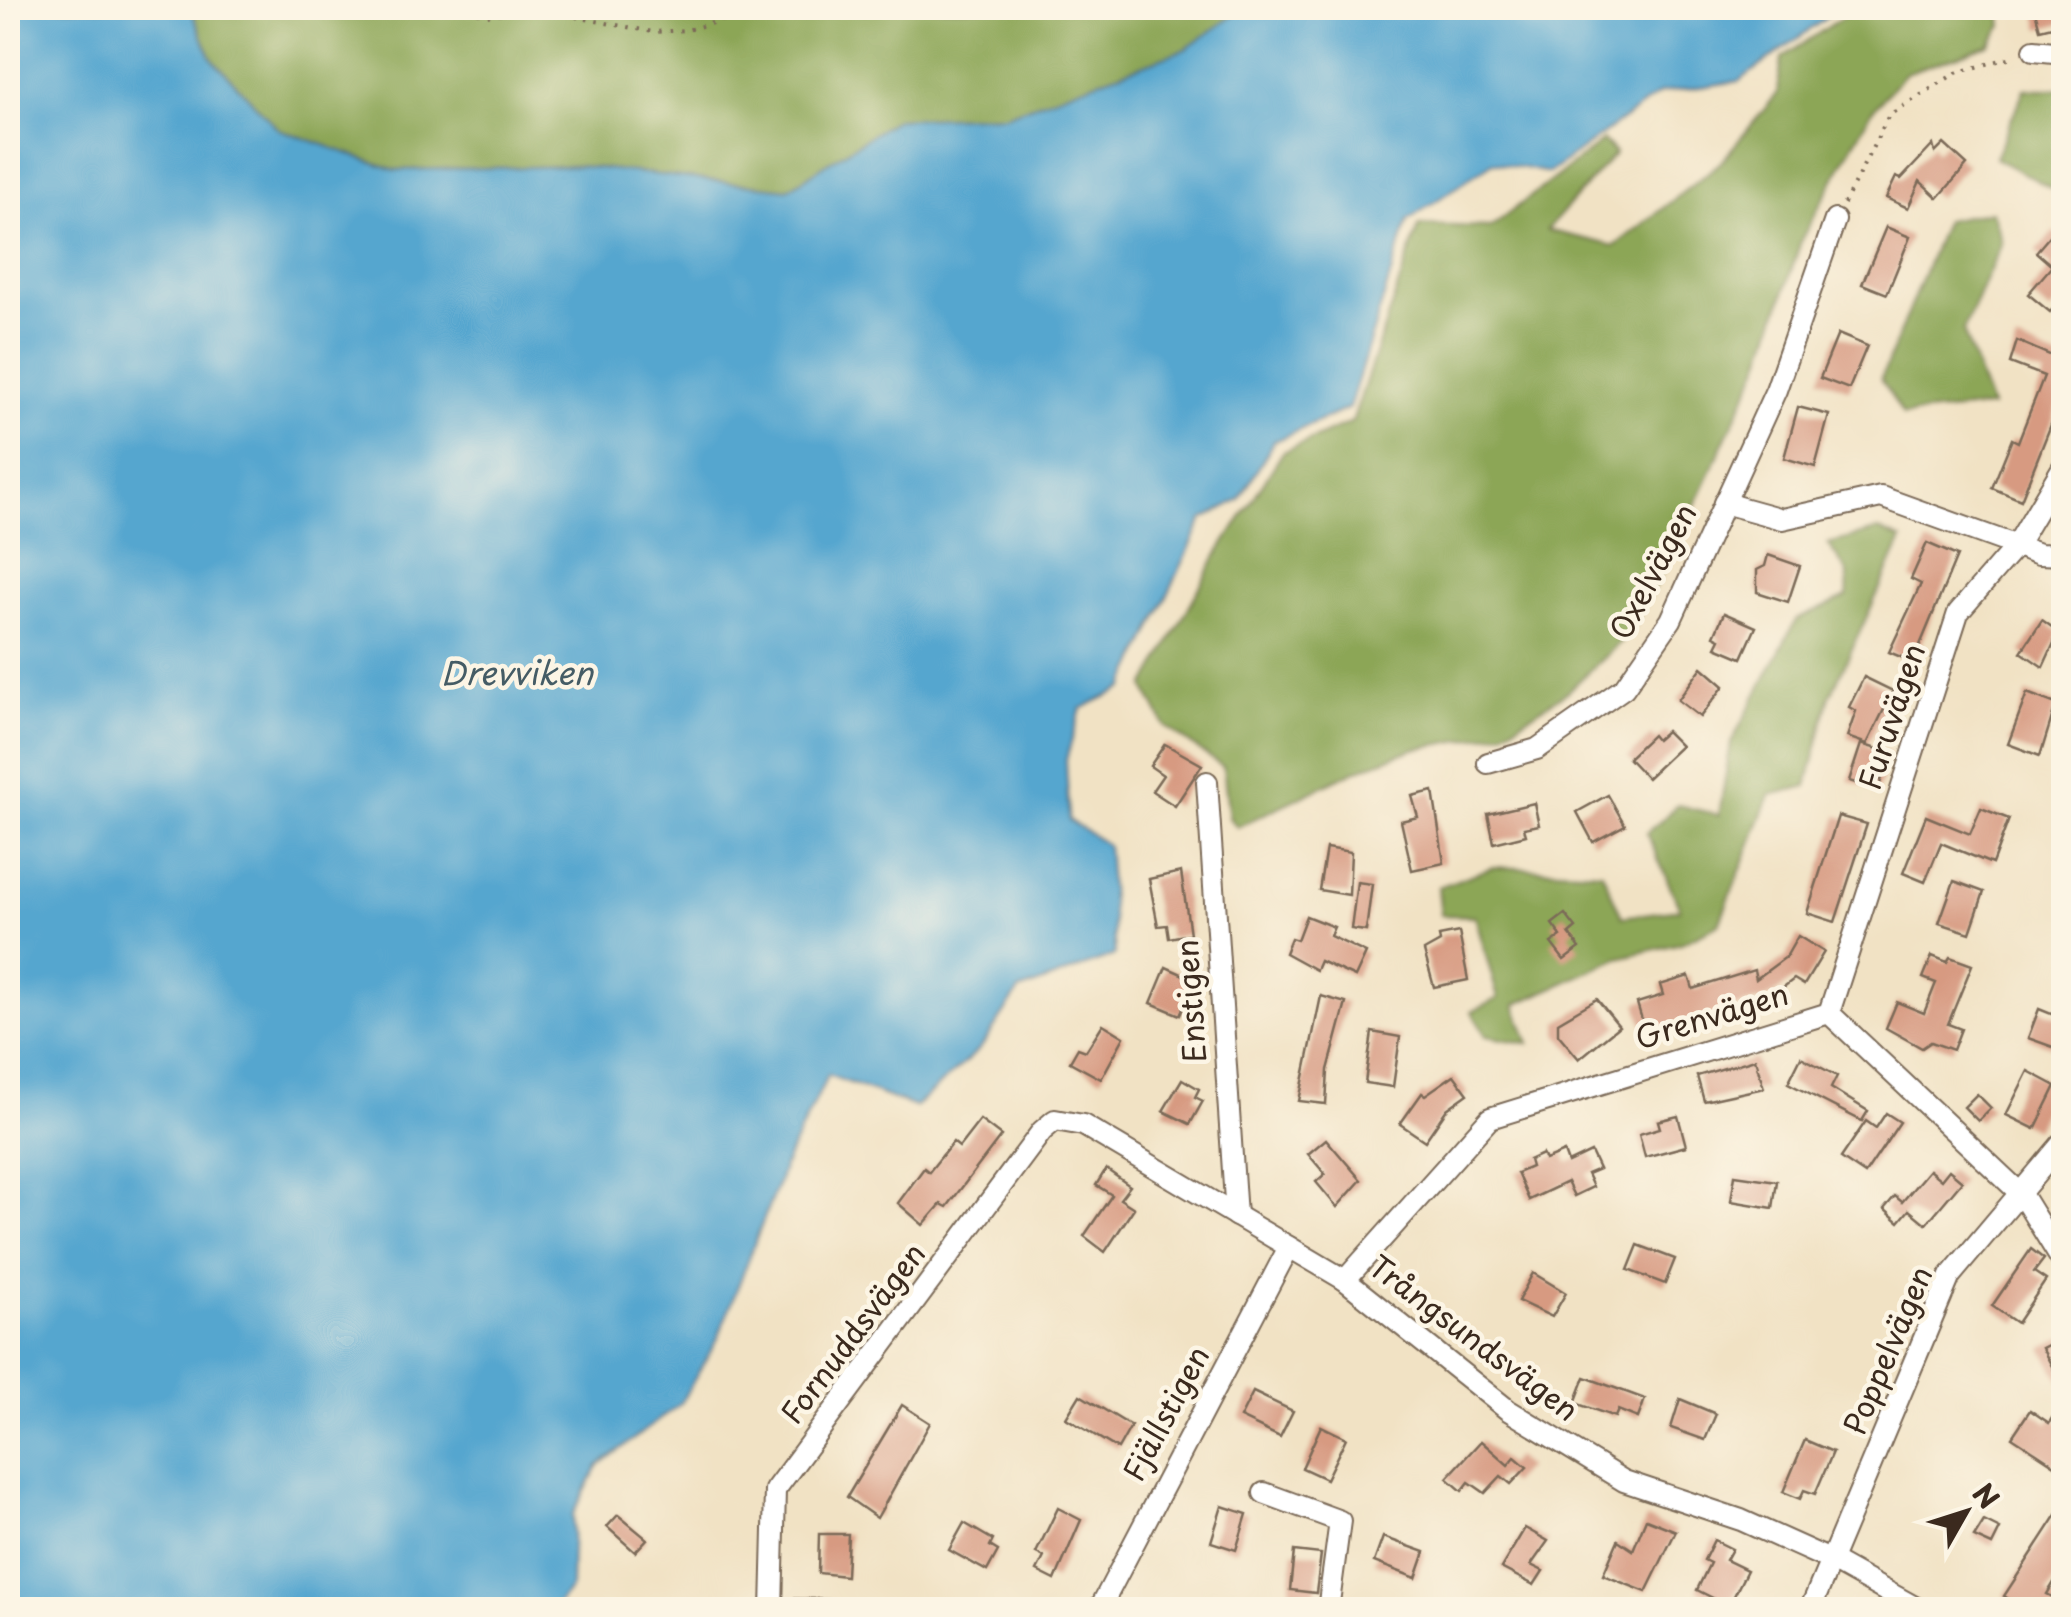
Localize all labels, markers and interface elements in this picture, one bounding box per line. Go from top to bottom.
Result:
street label: Oxelvägen [1597,495,1706,647]
street label: Furuvägen [1846,637,1935,795]
water label: Drevviken [441,648,595,696]
street label: Enstigen [1163,938,1216,1064]
street label: Grenvägen [1629,970,1793,1059]
street label: Fornuddsvägen [769,1232,935,1433]
street label: Trångsundsvägen [1360,1243,1589,1431]
street label: Poppelvägen [1831,1259,1942,1441]
street label: Fjällstigen [1110,1337,1219,1488]
north arrow [1916,1462,2016,1562]
text: N [1963,1473,2010,1517]

